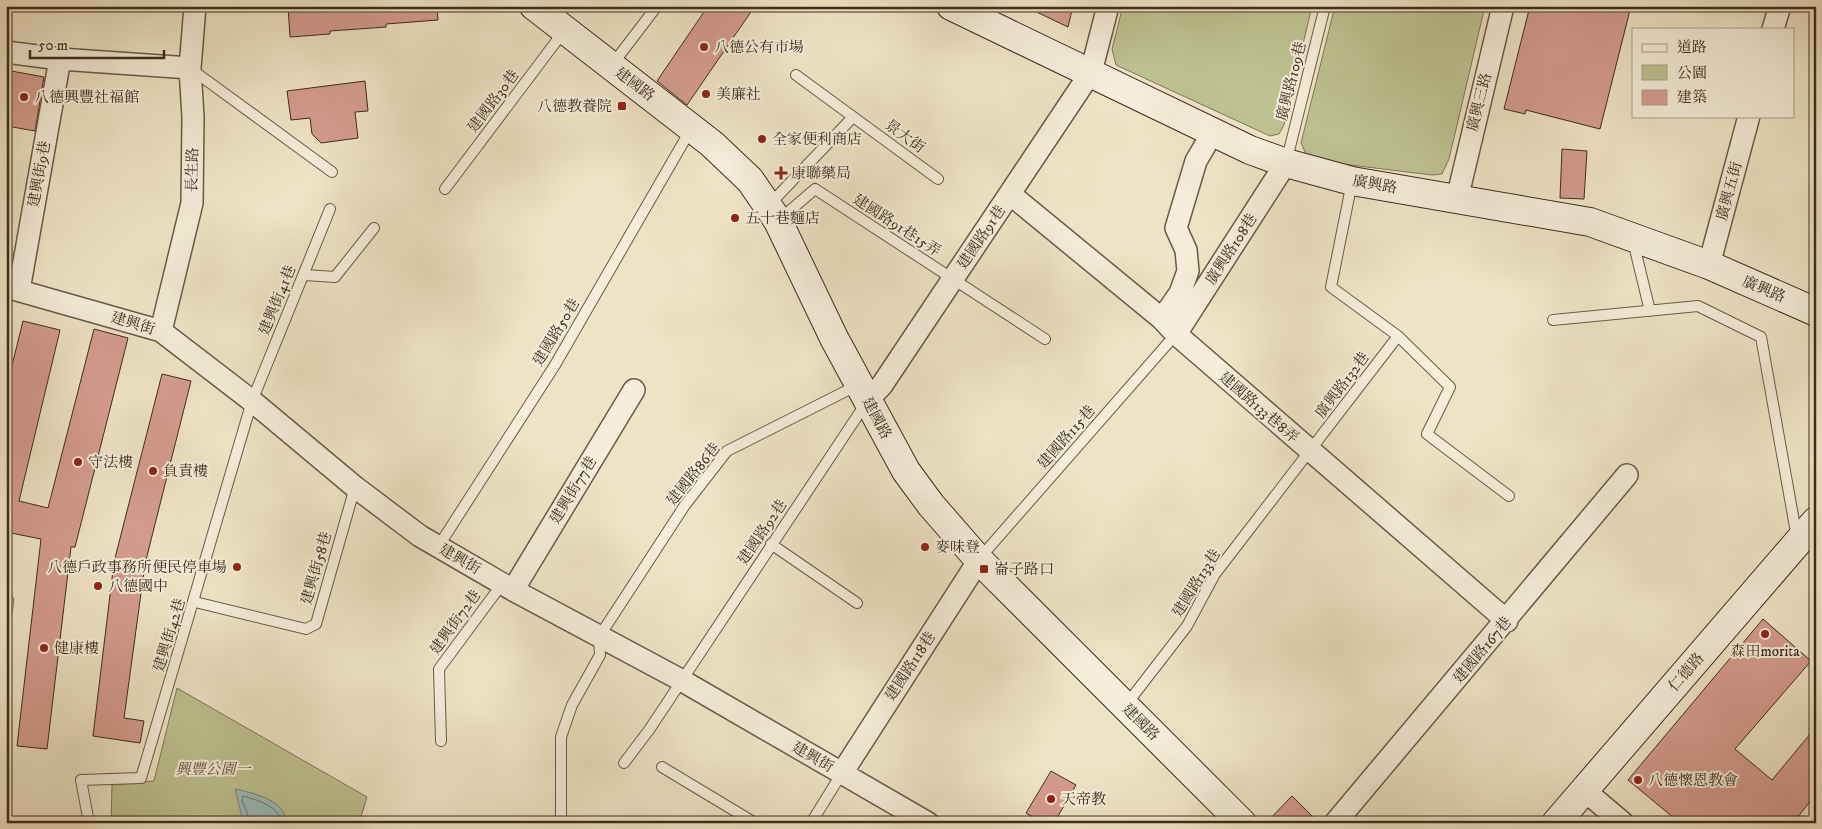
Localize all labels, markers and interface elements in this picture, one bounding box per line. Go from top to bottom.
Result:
scale bar [30,28,164,60]
legend [1632,28,1794,118]
text: 50 m [38,36,68,55]
place label: 八德公有市場 [714,38,804,57]
text: 道路 [1677,38,1707,57]
street label: 廣興路109巷 [1272,40,1311,123]
marker: 八德公有市場 [698,41,710,53]
street label: 建國路 [611,63,658,106]
text: 公園 [1677,64,1707,83]
street label: 建國路30巷 [464,66,523,136]
street label: 廣興三路 [1463,71,1496,134]
place label: 美廉社 [716,85,761,104]
place label: 八德興豐社福館 [34,88,139,107]
marker: 美廉社 [700,88,712,100]
text: 建築 [1677,88,1707,107]
marker: 八德興豐社福館 [18,91,30,103]
place label: 八德教養院 [537,97,612,116]
marker: 八德教養院 [616,100,628,112]
street label: 景大街 [881,115,928,157]
place label: 全家便利商店 [772,130,862,149]
marker: 全家便利商店 [756,133,768,145]
street label: 建興街9巷 [24,139,55,209]
street label: 長生路 [183,147,202,193]
street label: 廣興五街 [1713,160,1746,223]
place label: 康聯藥局 [791,164,851,183]
marker: 康聯藥局 [775,167,787,179]
street label: 廣興路 [1351,171,1399,198]
street label: 建國路91巷15弄 [849,190,944,261]
street label: 建國路91巷 [953,202,1010,273]
place label: 五十巷麵店 [745,209,820,228]
street label: 廣興路108巷 [1201,210,1261,288]
marker: 五十巷麵店 [729,212,741,224]
street label: 建興街41巷 [255,262,300,338]
street label: 廣興路 [1739,272,1788,307]
street label: 建國路50巷 [529,295,584,370]
street label: 建興街 [109,308,157,339]
street label: 廣興路132巷 [1311,348,1374,422]
street label: 建國路133巷8弄 [1215,368,1302,447]
street label: 建國路 [858,394,896,443]
street label: 建國路115巷 [1033,402,1099,473]
street label: 建國路86巷 [662,439,724,510]
place label: 守法樓 [88,453,133,472]
street label: 建興街77巷 [546,453,601,528]
marker: 守法樓 [72,456,84,468]
place label: 負責樓 [163,462,208,481]
marker: 負責樓 [147,465,159,477]
street label: 建國路92巷 [734,496,791,569]
street label: 建興街58巷 [297,530,336,607]
place label: 麥味登 [935,538,980,557]
street label: 建興街 [436,540,484,579]
marker: 麥味登 [919,541,931,553]
street label: 建國路133巷 [1168,546,1225,621]
place label: 八德戶政事務所便民停車場 [47,558,227,577]
place label: 崙子路口 [994,560,1054,579]
marker: 八德戶政事務所便民停車場 [231,561,243,573]
marker: 崙子路口 [978,563,990,575]
place label: 八德國中 [108,577,168,596]
marker: 八德國中 [92,580,104,592]
street label: 建興街72巷 [426,586,485,658]
street label: 建興街42巷 [149,596,190,674]
street label: 建國路167巷 [1449,613,1516,688]
street label: 建國路118巷 [881,628,940,704]
marker: 森田morita [1759,628,1771,640]
place label: 健康樓 [54,639,99,658]
marker: 健康樓 [38,642,50,654]
place label: 森田morita [1730,642,1800,661]
street label: 仁德路 [1664,649,1708,696]
street label: 建國路 [1118,700,1163,745]
street label: 建興街 [789,738,837,777]
park label: 興豐公園一 [175,760,251,779]
place label: 八德懷恩教會 [1648,771,1738,790]
marker: 八德懷恩教會 [1632,774,1644,786]
place label: 天帝教 [1061,790,1106,809]
marker: 天帝教 [1045,793,1057,805]

